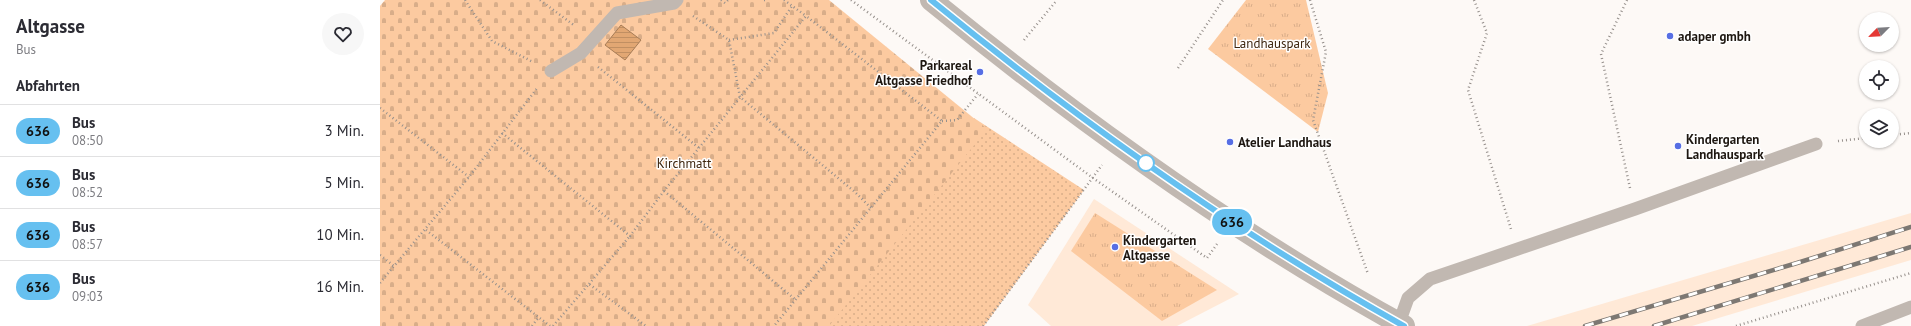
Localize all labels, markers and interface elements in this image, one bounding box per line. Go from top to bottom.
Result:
north arrow [1859,12,1899,52]
map controls [1859,12,1899,148]
button: heart [322,13,364,55]
text: Altgasse [16,14,85,38]
place label: adaper gmbh [1678,28,1751,45]
marker: adaper gmbh [1665,31,1675,41]
park label: Landhauspark [1233,35,1311,52]
text: Bus [16,41,36,58]
place label: Parkareal Altgasse Friedhof [875,57,973,89]
button: locate [1859,60,1899,100]
marker: Parkareal Altgasse Friedhof [975,67,985,77]
text: Abfahrten [16,76,80,95]
button: layers [1859,108,1899,148]
text: Bus [72,113,95,132]
text: 3 Min. [325,121,364,140]
text: 636 [26,122,50,140]
place label: Kindergarten Landhauspark [1686,131,1764,163]
text: 08:50 [72,132,103,149]
place label: Atelier Landhaus [1238,134,1332,151]
marker: Atelier Landhaus [1225,137,1235,147]
marker: Kindergarten Landhauspark [1673,141,1683,151]
unlabelled marker [1137,154,1155,172]
park label: Kirchmatt [657,155,712,172]
text: Bus [72,165,95,184]
text: 5 Min. [325,173,364,192]
text: 636 [26,174,50,192]
text: 08:52 [72,184,103,201]
line badge: 636 [1209,209,1255,235]
text: 636 [1220,213,1244,231]
text: Bus [72,217,95,236]
text: 10 Min. [316,225,364,244]
text: 636 [26,226,50,244]
place label: Kindergarten Altgasse [1123,232,1196,264]
text: 08:57 [72,236,103,253]
marker: Kindergarten Altgasse [1110,242,1120,252]
text: Bus [72,269,95,288]
text: 16 Min. [316,277,364,296]
text: 636 [26,278,50,296]
text: 09:03 [72,288,103,305]

